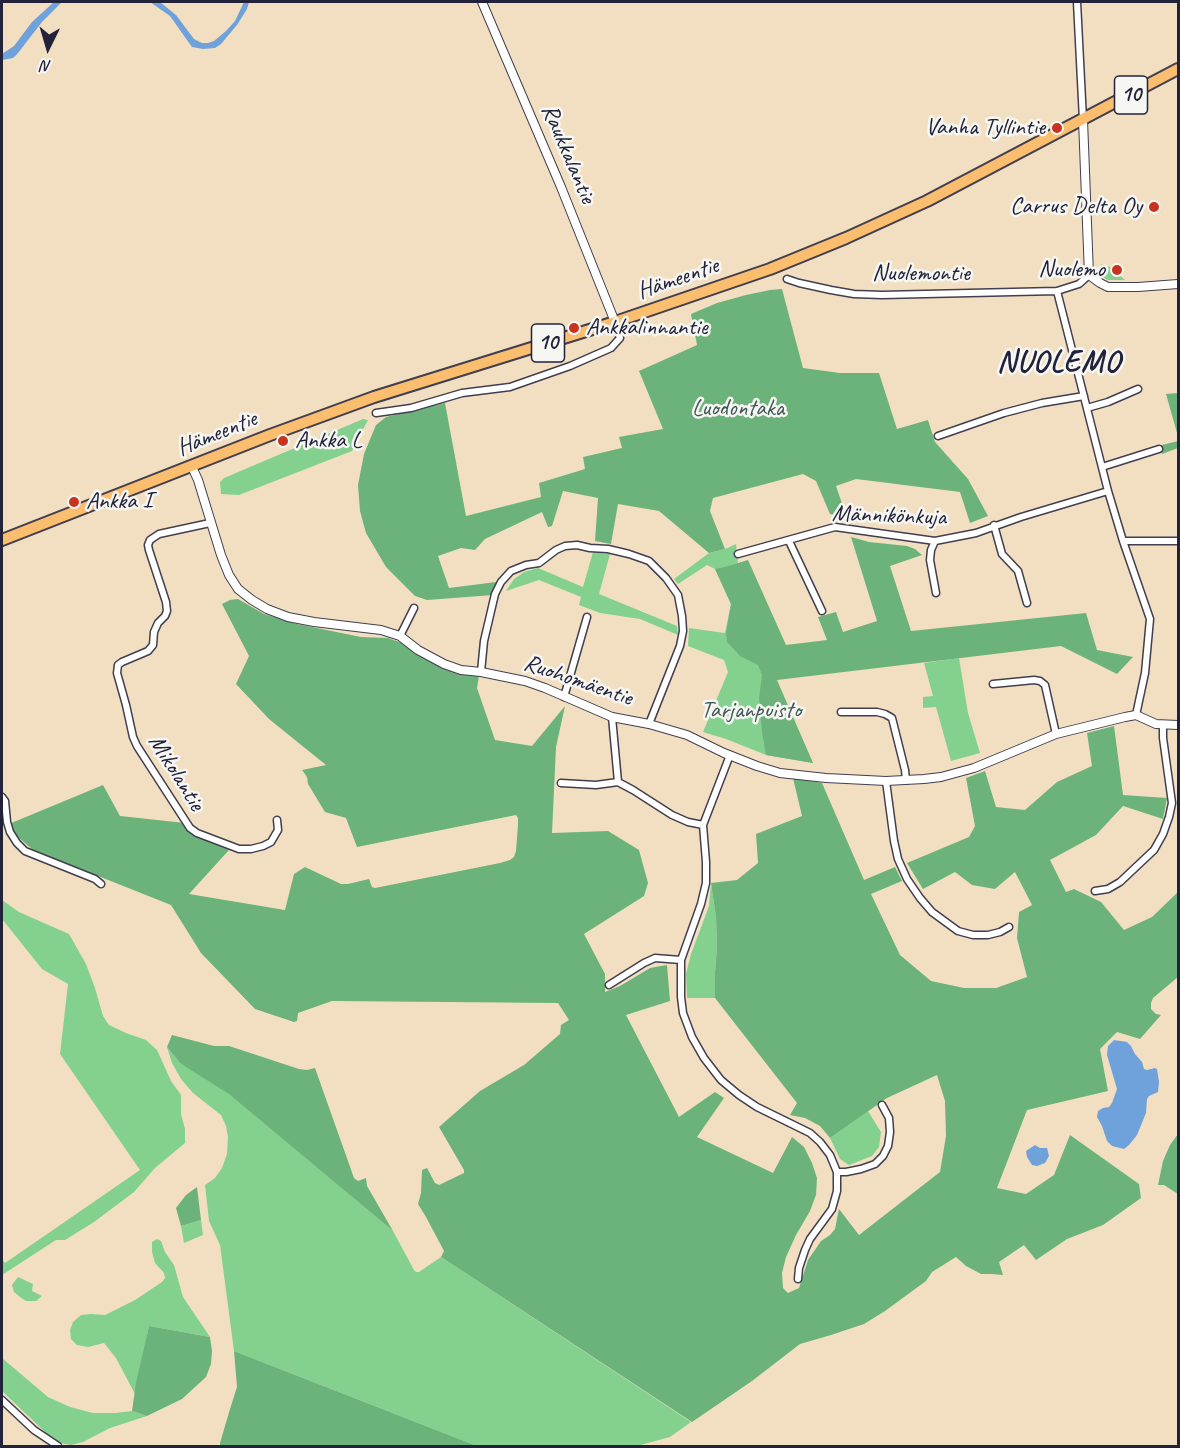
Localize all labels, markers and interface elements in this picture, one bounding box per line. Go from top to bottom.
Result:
north arrow [18,18,78,78]
text: N [41,56,52,76]
road number: 10 [1114,76,1148,114]
street label: Raukkalantie [534,100,602,208]
place label: Vanha Tyllintie [925,114,1045,142]
marker: Vanha Tyllintie [1050,121,1064,135]
place label: Carrus Delta Oy [1010,193,1142,221]
marker: Carrus Delta Oy [1147,200,1161,214]
street label: Hämeentie [634,252,722,306]
place label: Nuolemo [1038,256,1105,284]
street label: Nuolemontie [872,260,970,288]
marker: Nuolemo [1110,263,1124,277]
place label: Ankkalinnantie [586,314,708,342]
marker: Ankkalinnantie [567,321,581,335]
road number: 10 [532,324,564,362]
district label: NUOLEMO [997,345,1121,381]
park label: Luodontaka [692,395,784,423]
street label: Hämeentie [173,405,261,463]
place label: Ankka L [295,427,362,455]
marker: Ankka L [276,434,290,448]
place label: Ankka I [86,488,152,516]
marker: Ankka I [67,495,81,509]
street label: Männikönkuja [832,500,946,532]
street label: Ruohomäentie [520,649,636,713]
park label: Tarjanpuisto [701,697,801,725]
street label: Mikolantie [141,730,211,816]

